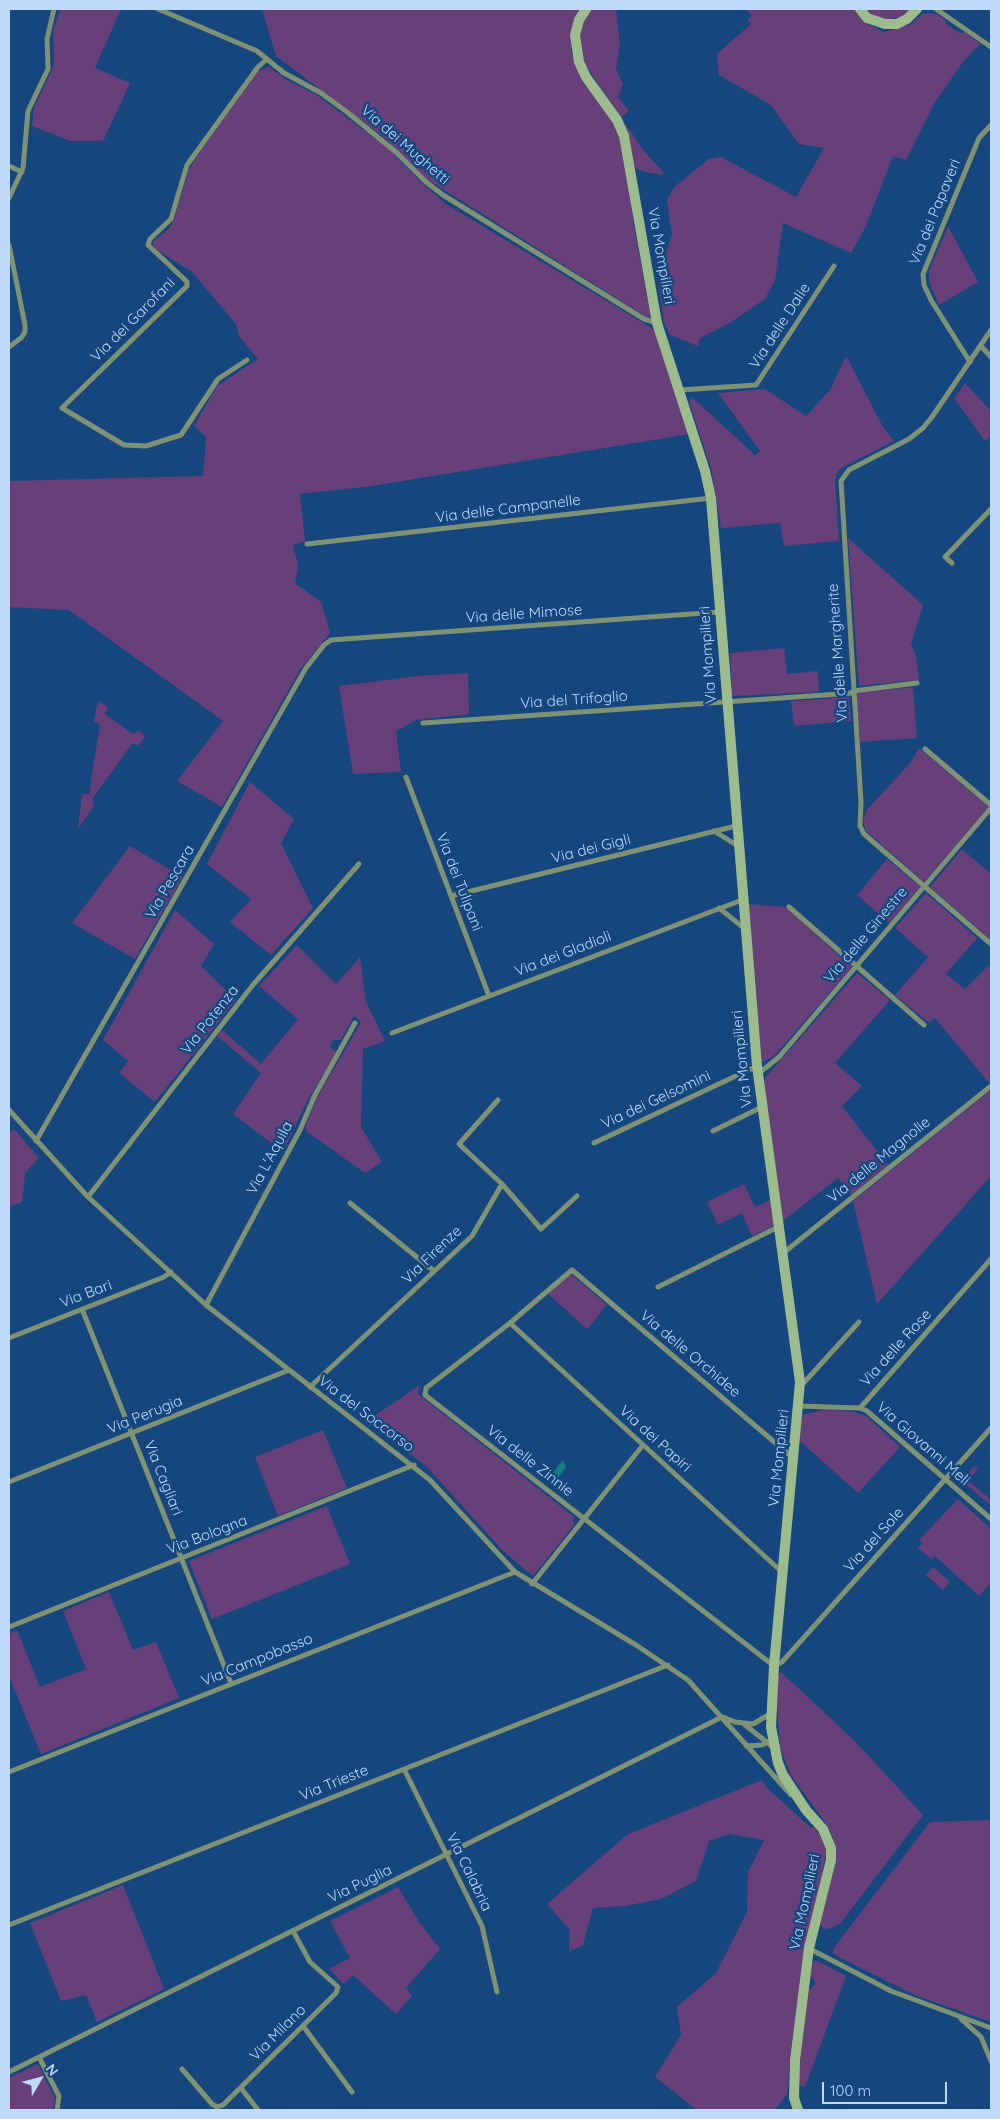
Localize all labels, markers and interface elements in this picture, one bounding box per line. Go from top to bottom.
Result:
street label: Via dei Mughetti [357,102,453,188]
street label: Via dei Papaveri [906,156,964,268]
street label: Via Mompilieri [644,206,678,306]
street label: Via dei Garofani [87,274,179,366]
street label: Via delle Dalie [746,280,814,372]
street label: Via delle Campanelle [434,491,582,527]
street label: Via delle Margherite [824,583,852,723]
street label: Via delle Mimose [465,601,583,627]
street label: Via Mompilieri [696,606,720,704]
street label: Via del Trifoglio [520,687,628,713]
street label: Via dei Tulipani [432,830,486,934]
street label: Via dei Gigli [550,830,632,868]
street label: Via Pescara [142,842,198,922]
street label: Via delle Ginestre [821,883,911,987]
street label: Via dei Gladioli [512,927,614,981]
street label: Via Potenza [177,982,243,1058]
street label: Via Mompilieri [728,1009,756,1109]
street label: Via dei Gelsomini [599,1067,713,1133]
street label: Via delle Magnolie [824,1113,934,1207]
street label: Via L'Aquila [243,1118,297,1198]
street label: Via Firenze [398,1222,466,1288]
street label: Via Bari [57,1276,115,1312]
street label: Via delle Rose [857,1306,935,1390]
street label: Via delle Orchidee [636,1307,744,1401]
street label: Via del Soccorso [314,1372,418,1456]
street label: Via Perugia [105,1392,185,1438]
street label: Via Giovanni Meli [873,1398,973,1490]
street label: Via dei Papiri [615,1402,695,1476]
street label: Via Mompilieri [765,1408,793,1508]
street label: Via delle Zinnie [483,1422,577,1500]
street label: Via Cagliari [140,1438,186,1518]
street label: Via del Sole [840,1504,908,1576]
street label: Via Bologna [164,1511,250,1559]
street label: Via Campobasso [199,1629,315,1691]
street label: Via Trieste [297,1761,371,1805]
street label: Via Calabria [442,1830,496,1914]
street label: Via Mompilieri [786,1852,824,1952]
street label: Via Puglia [325,1861,395,1907]
street label: Via Milano [246,2001,310,2065]
north arrow [15,2054,65,2104]
text: N [42,2060,62,2079]
scale bar [825,2072,950,2104]
text: 100 m [830,2081,871,2100]

